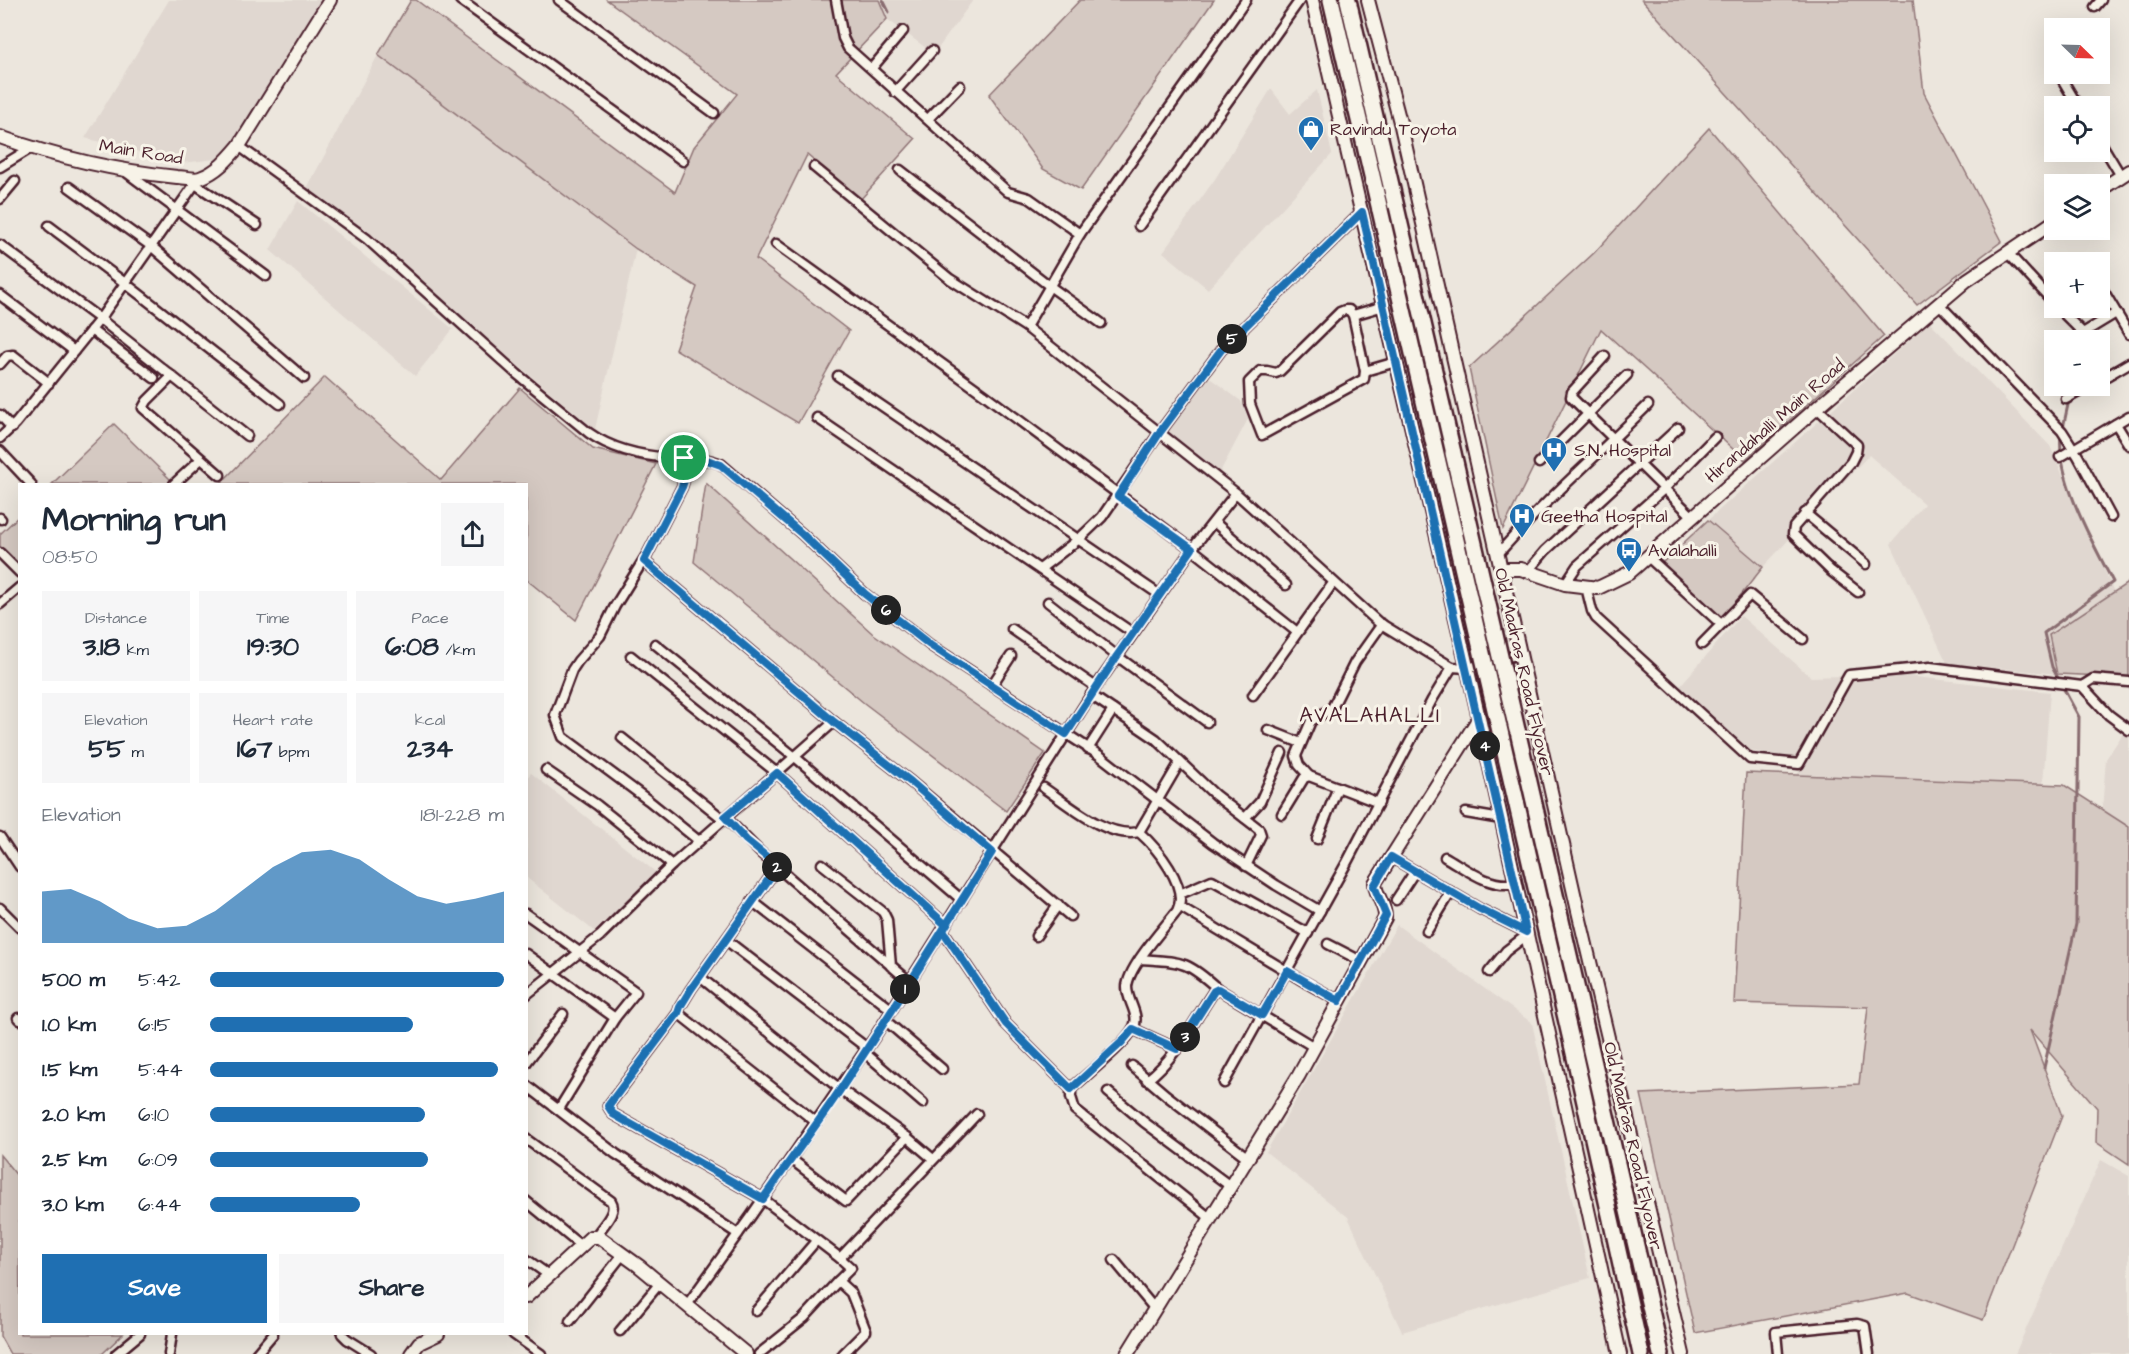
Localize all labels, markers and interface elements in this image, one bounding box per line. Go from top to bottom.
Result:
north arrow [2044,18,2110,84]
map controls [2044,18,2110,396]
button: locate [2044,96,2110,162]
shop icon: Ravindu Toyota [1296,114,1326,152]
place label: Ravindu Toyota [1330,117,1456,143]
street label: Main Road [97,133,185,171]
button: layers [2044,174,2110,240]
button: + [2044,252,2110,318]
pin: 5 [1217,324,1247,354]
text: 5 [1226,328,1238,350]
button: − [2044,330,2110,396]
street label: Hirandahalli Main Road [1700,353,1850,489]
pin [658,432,709,483]
hospital icon: S.N. Hospital [1539,435,1569,473]
place label: S.N. Hospital [1574,438,1671,463]
icon: arrive [667,441,700,474]
text: Morning run [42,497,226,543]
hospital icon: Geetha Hospital [1507,501,1537,539]
button: share [441,503,504,566]
place label: Geetha Hospital [1541,504,1668,529]
bus stop icon: Avalahalli [1614,535,1644,573]
place label: Avalahalli [1648,538,1717,563]
text: 08:50 [42,543,98,571]
street label: Old Madras Road Flyover [1487,566,1560,779]
pin: 6 [871,595,901,625]
text: 6 [881,599,891,621]
text: Distance [85,607,147,629]
text: Time [256,607,290,629]
text: Pace [411,607,449,629]
text: 3.18 [83,629,120,665]
text: 19:30 [247,629,299,665]
text: 6:08 [385,629,439,665]
text: km [120,639,149,661]
text: /km [439,639,475,661]
district label: AVALAHALLI [1299,701,1441,730]
text: Elevation [85,709,147,731]
text: Heart rate [233,709,313,731]
text: kcal [415,709,445,731]
text: 55 [88,731,125,767]
text: 167 [237,731,272,767]
text: 234 [407,731,453,767]
pin: 4 [1470,731,1500,761]
text: 4 [1480,735,1490,757]
text: m [125,741,144,763]
text: bpm [272,741,309,763]
text: Elevation [42,801,121,829]
text: 181–228 m [420,801,504,829]
pin: 2 [762,852,792,882]
text: 2 [772,856,782,878]
text: 500 m [42,966,105,994]
text: 5:42 [138,966,181,994]
pin: 1 [890,974,920,1004]
text: 1 [904,978,906,1000]
text: 1.0 km [42,1011,96,1039]
text: 6:15 [138,1011,171,1039]
pin: 3 [1170,1022,1200,1052]
text: 3 [1181,1026,1189,1048]
street label: Old Madras Road Flyover [1596,1040,1669,1253]
text: 1.5 km [42,1056,97,1084]
text: 5:44 [138,1056,183,1084]
text: 2.0 km [42,1101,105,1129]
text: 6:10 [138,1101,169,1129]
text: 2.5 km [42,1146,106,1174]
text: 6:09 [138,1146,178,1174]
text: 3.0 km [42,1191,103,1219]
text: 6:44 [138,1191,181,1219]
button: Save [42,1254,267,1323]
button: Share [279,1254,504,1323]

